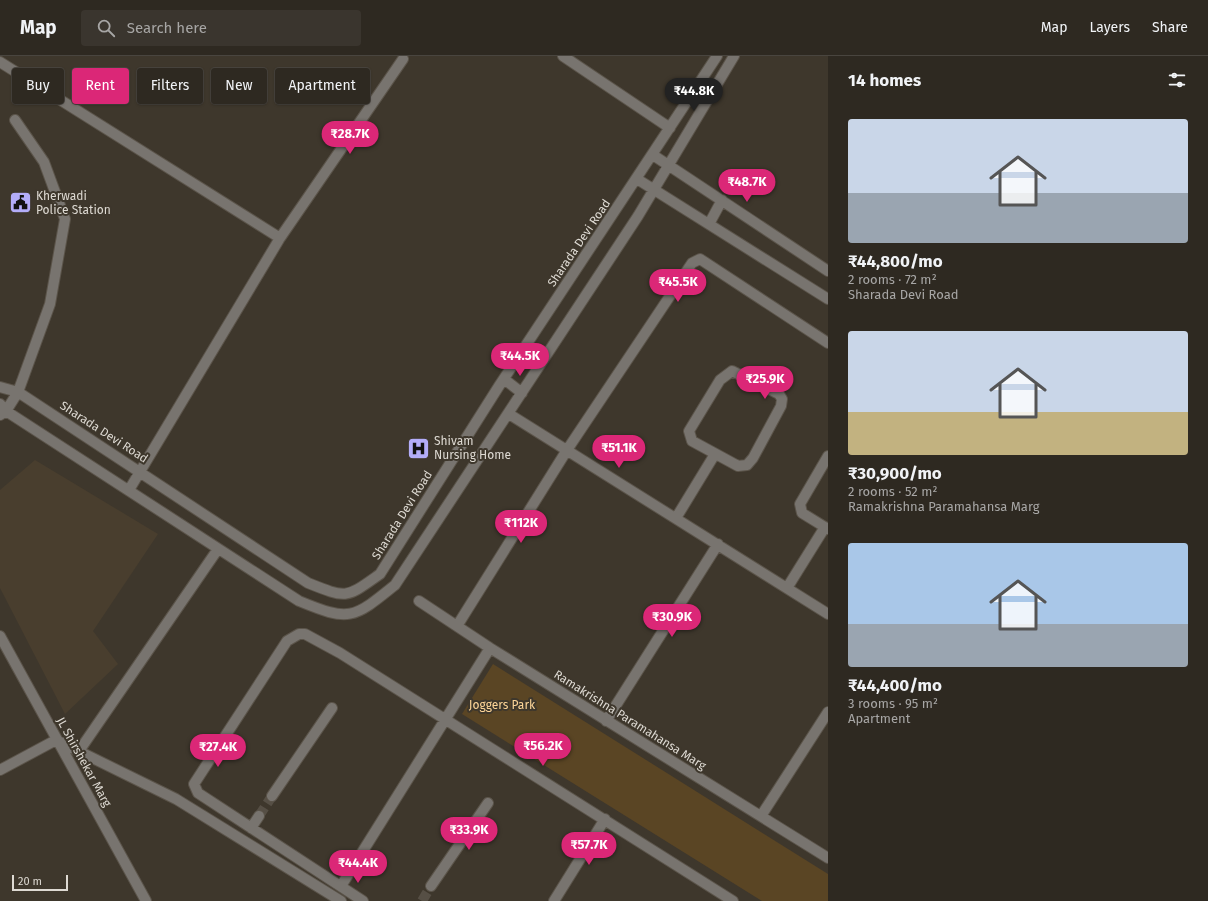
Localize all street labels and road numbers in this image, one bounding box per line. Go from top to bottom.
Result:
street label: Sharada Devi Road [545,197,613,289]
street label: Sharada Devi Road [57,398,151,466]
street label: Sharada Devi Road [369,468,435,562]
street label: Ramakrishna Paramahansa Marg [551,667,709,773]
street label: JL Shirshekar Marg [54,715,115,810]

